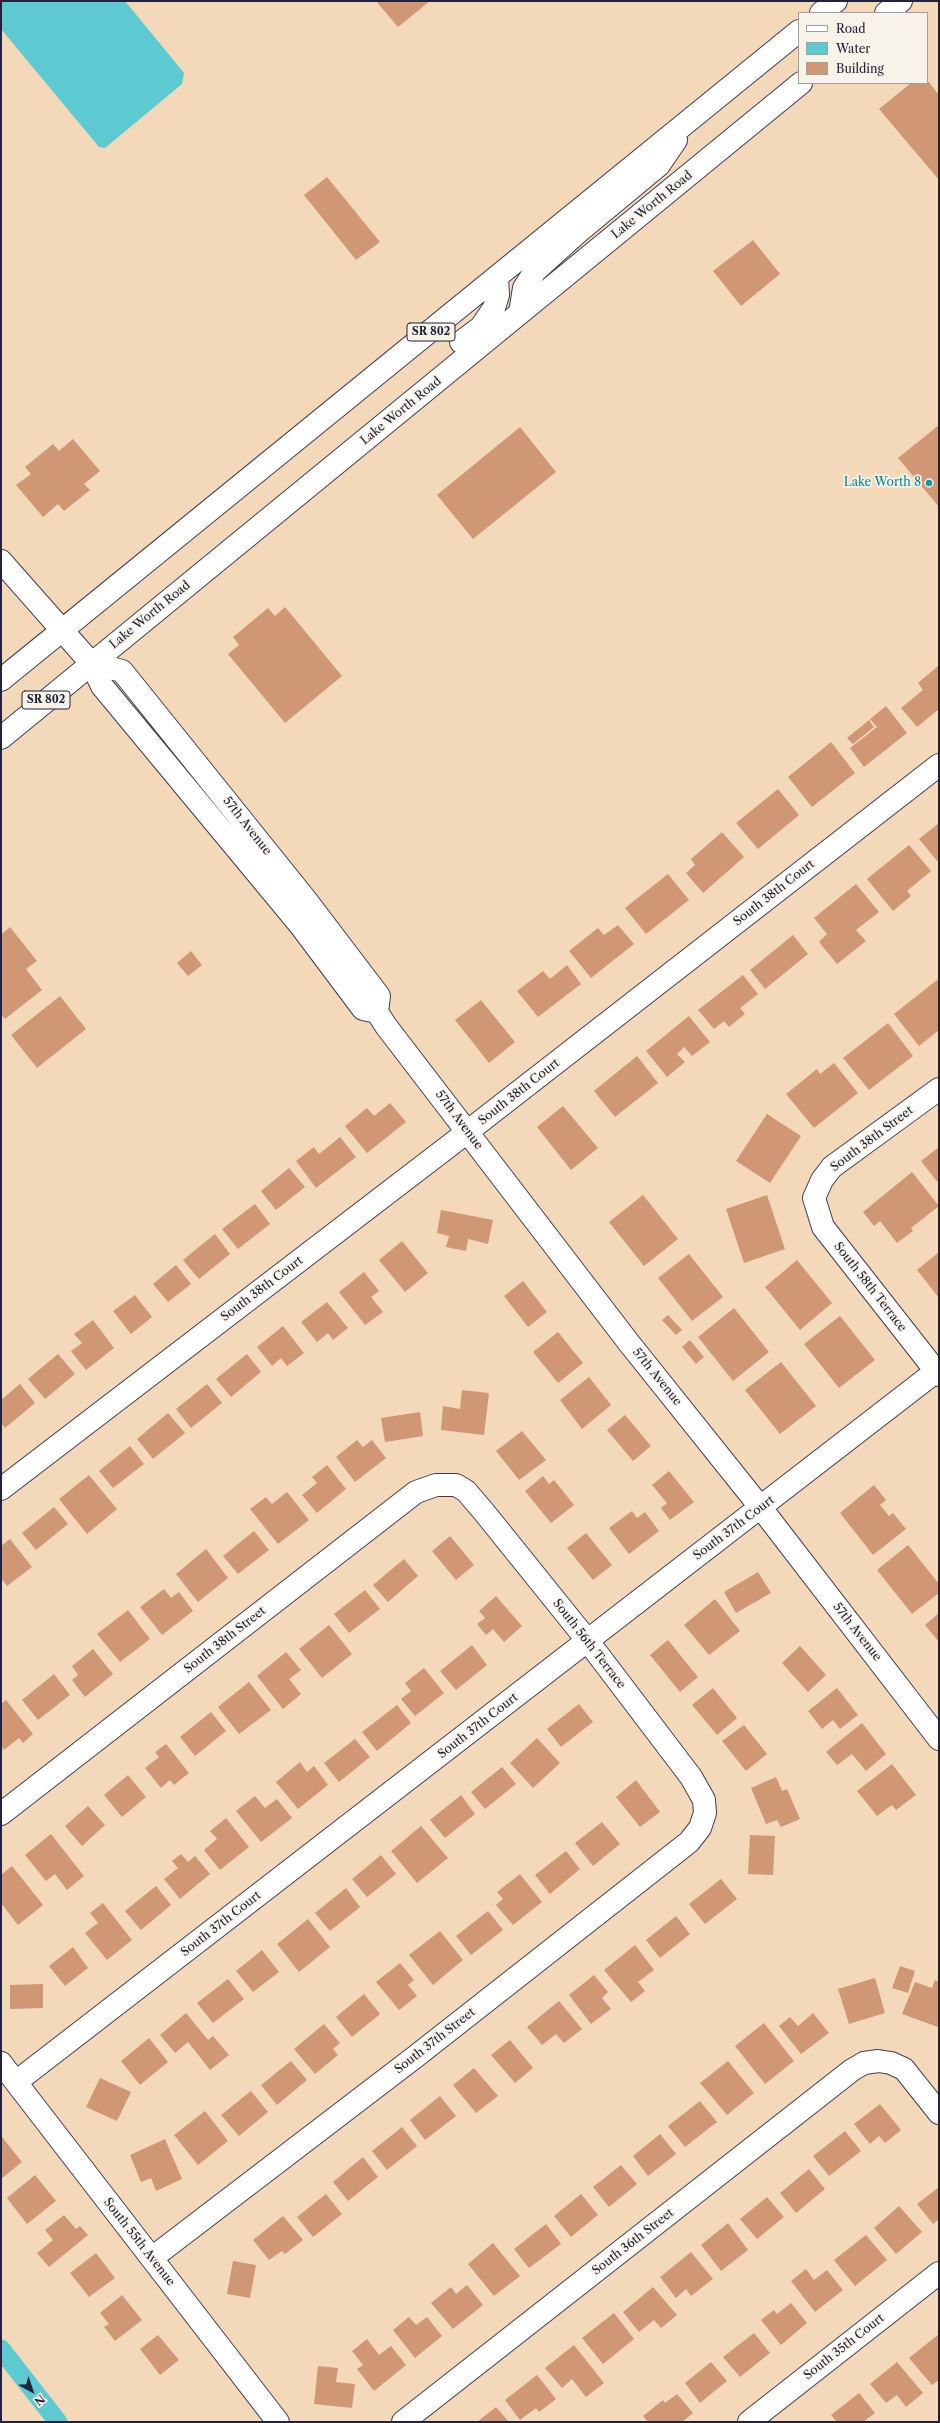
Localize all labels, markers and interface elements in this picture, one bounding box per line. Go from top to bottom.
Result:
legend [798,12,928,84]
text: Road [836,21,866,36]
text: Water [836,41,870,56]
text: Building [836,61,884,76]
street label: Lake Worth Road [609,168,695,242]
road number: SR 802 [407,323,455,341]
street label: Lake Worth Road [358,374,444,448]
place label: Lake Worth 8 [844,476,921,490]
marker: Lake Worth 8 [924,478,934,488]
street label: Lake Worth Road [107,578,193,652]
road number: SR 802 [22,691,70,709]
street label: 57th Avenue [220,794,274,858]
street label: South 38th Court [731,857,817,929]
street label: South 38th Court [476,1056,562,1128]
street label: 57th Avenue [432,1088,486,1152]
street label: South 38th Street [828,1103,916,1175]
street label: South 58th Terrace [831,1239,909,1335]
street label: South 38th Court [218,1254,306,1324]
street label: 57th Avenue [629,1345,685,1409]
street label: South 37th Court [691,1493,777,1563]
street label: South 56th Terrace [550,1596,628,1692]
street label: 57th Avenue [830,1600,884,1664]
street label: South 38th Street [181,1604,269,1676]
street label: South 37th Court [435,1690,521,1762]
street label: South 37th Court [178,1888,264,1960]
street label: South 37th Street [392,2005,478,2077]
street label: South 55th Avenue [100,2195,178,2289]
street label: South 36th Street [589,2206,677,2278]
street label: South 35th Court [801,2311,887,2383]
north arrow [12,2371,52,2411]
text: N [32,2392,48,2409]

